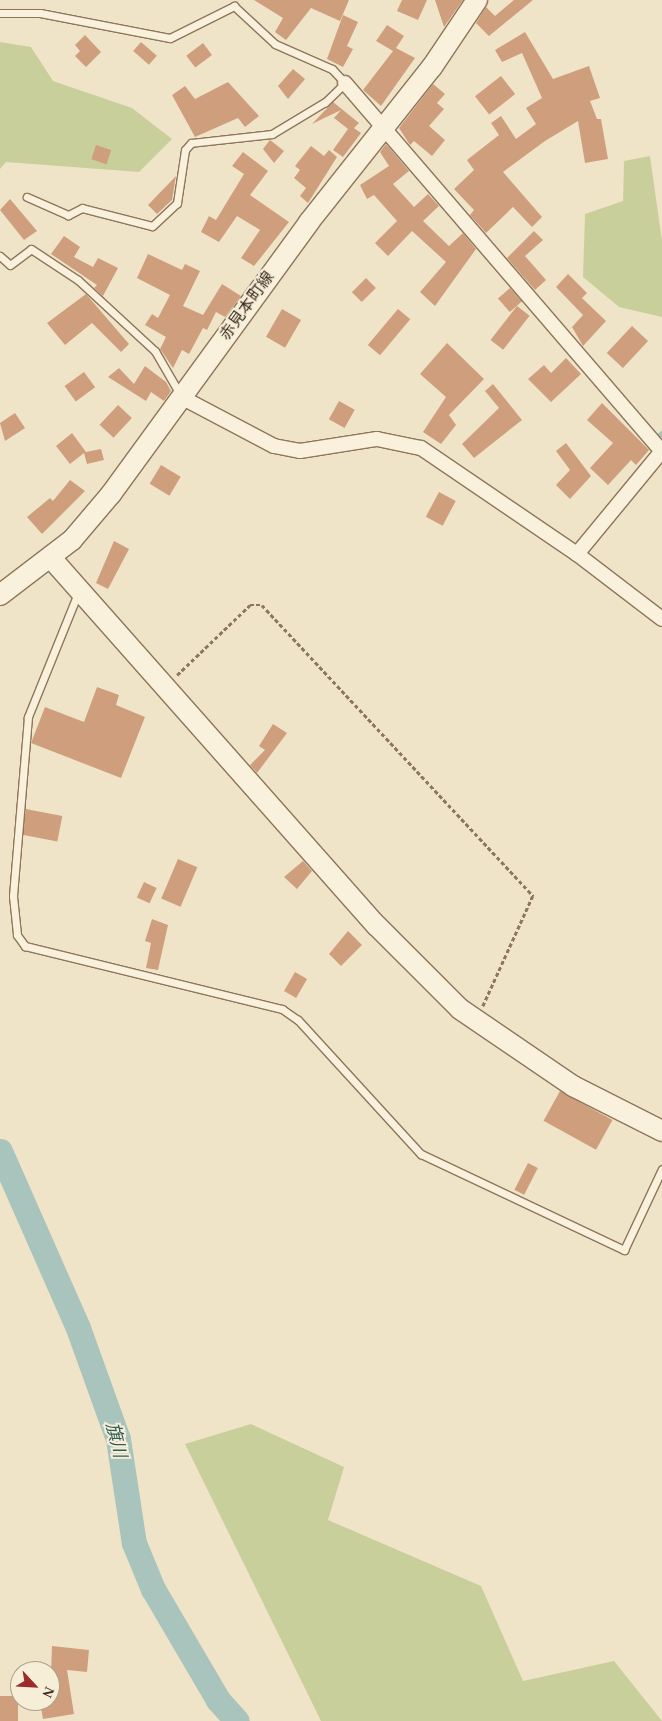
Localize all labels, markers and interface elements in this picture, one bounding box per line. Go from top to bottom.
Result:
street label: 赤見本町線 [216,268,278,344]
water label: 旗川 [101,1420,131,1460]
north arrow [10,1661,60,1711]
text: N [39,1684,57,1700]

